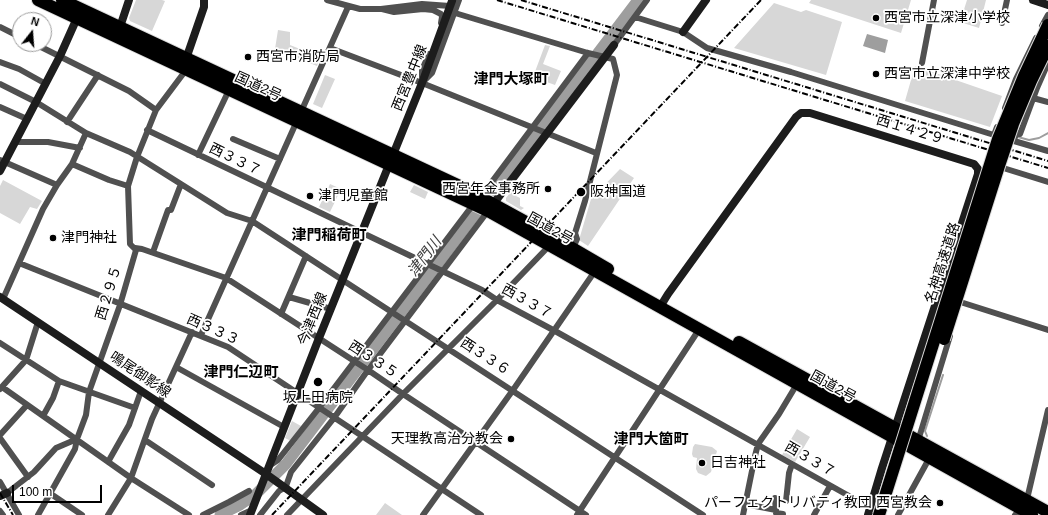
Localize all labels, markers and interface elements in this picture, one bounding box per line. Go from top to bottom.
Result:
place label: 西宮市立深津小学校 [884,10,1010,26]
north arrow [12,12,52,52]
marker: 西宮市立深津小学校 [871,13,881,23]
text: N [30,15,41,28]
street label: 西宮豊中線 [389,42,431,114]
place label: 西宮市消防局 [256,49,340,65]
marker: 西宮市消防局 [243,52,253,62]
place label: 西宮市立深津中学校 [884,66,1010,82]
street label: 国道2号 [232,69,284,105]
marker: 西宮市立深津中学校 [871,69,881,79]
district label: 津門大塚町 [474,71,548,89]
street label: 西１４２９ [874,112,946,148]
street label: 西３３７ [206,140,264,180]
place label: 西宮年金事務所 [442,181,540,197]
marker: 西宮年金事務所 [543,184,553,194]
place label: 阪神国道 [590,184,646,200]
marker: 阪神国道 [575,186,587,198]
place label: 津門児童館 [318,188,388,204]
marker: 津門児童館 [305,191,315,201]
street label: 国道2号 [524,210,576,248]
street label: 名神高速道路 [922,220,964,306]
district label: 津門稲荷町 [292,227,366,245]
place label: 津門神社 [61,230,117,246]
marker: 津門神社 [48,233,58,243]
water label: 津門川 [404,234,446,280]
street label: 西２９５ [93,264,125,322]
street label: 西３３７ [498,281,556,323]
street label: 今津西線 [295,290,331,348]
street label: 西３３３ [184,311,242,349]
street label: 西３３６ [457,335,513,379]
street label: 西３３５ [345,338,401,382]
street label: 鳴尾御影線 [106,348,174,402]
district label: 津門仁辺町 [204,364,278,382]
street label: 国道2号 [807,368,859,406]
marker: 坂上田病院 [312,376,324,388]
place label: 坂上田病院 [283,390,353,406]
place label: 天理教高治分教会 [391,431,503,447]
district label: 津門大箇町 [614,431,688,449]
marker: 天理教高治分教会 [506,434,516,444]
street label: 西３３７ [782,439,838,481]
place label: 日吉神社 [710,455,766,471]
marker: 日吉神社 [697,458,707,468]
scale bar [14,477,104,503]
text: 100 m [19,485,52,499]
place label: パーフェクトリバティ教団 西宮教会 [704,495,932,511]
marker: パーフェクトリバティ教団 西宮教会 [935,498,945,508]

